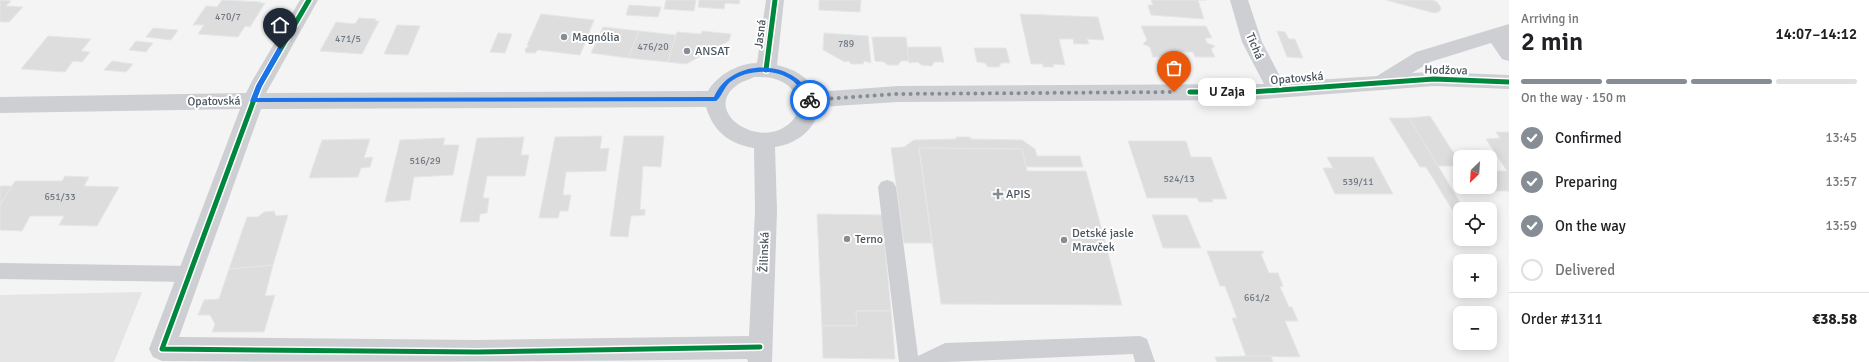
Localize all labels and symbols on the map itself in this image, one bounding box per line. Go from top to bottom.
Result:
pin [263,8,297,49]
house number: 470/7 [215,11,241,23]
street label: Jasná [751,19,770,49]
place label: Magnólia [572,30,620,45]
street label: Tichá [1242,31,1267,62]
marker: Magnólia [559,32,569,42]
house number: 471/5 [335,33,361,45]
house number: 789 [838,38,854,50]
house number: 476/20 [637,41,669,53]
place label: ANSAT [695,44,730,59]
marker: ANSAT [682,46,692,56]
pin [1157,51,1191,92]
street label: Hodžova [1424,63,1468,78]
street label: Opatovská [1270,69,1324,88]
callout: U Zaja [1198,78,1256,106]
courier [790,80,830,120]
street label: Opatovská [187,94,241,109]
north arrow [1453,150,1497,194]
house number: 516/29 [409,155,441,167]
house number: 524/13 [1163,173,1195,185]
house number: 539/11 [1342,176,1374,188]
place label: APIS [1006,187,1031,202]
marker: APIS [993,189,1003,199]
house number: 651/33 [44,191,76,203]
place label: Detské jasle Mravček [1072,226,1134,255]
street label: Žilinská [756,231,773,273]
place label: Terno [855,232,883,247]
marker: Terno [842,234,852,244]
marker: Detské jasle Mravček [1059,235,1069,245]
house number: 661/2 [1244,292,1270,304]

